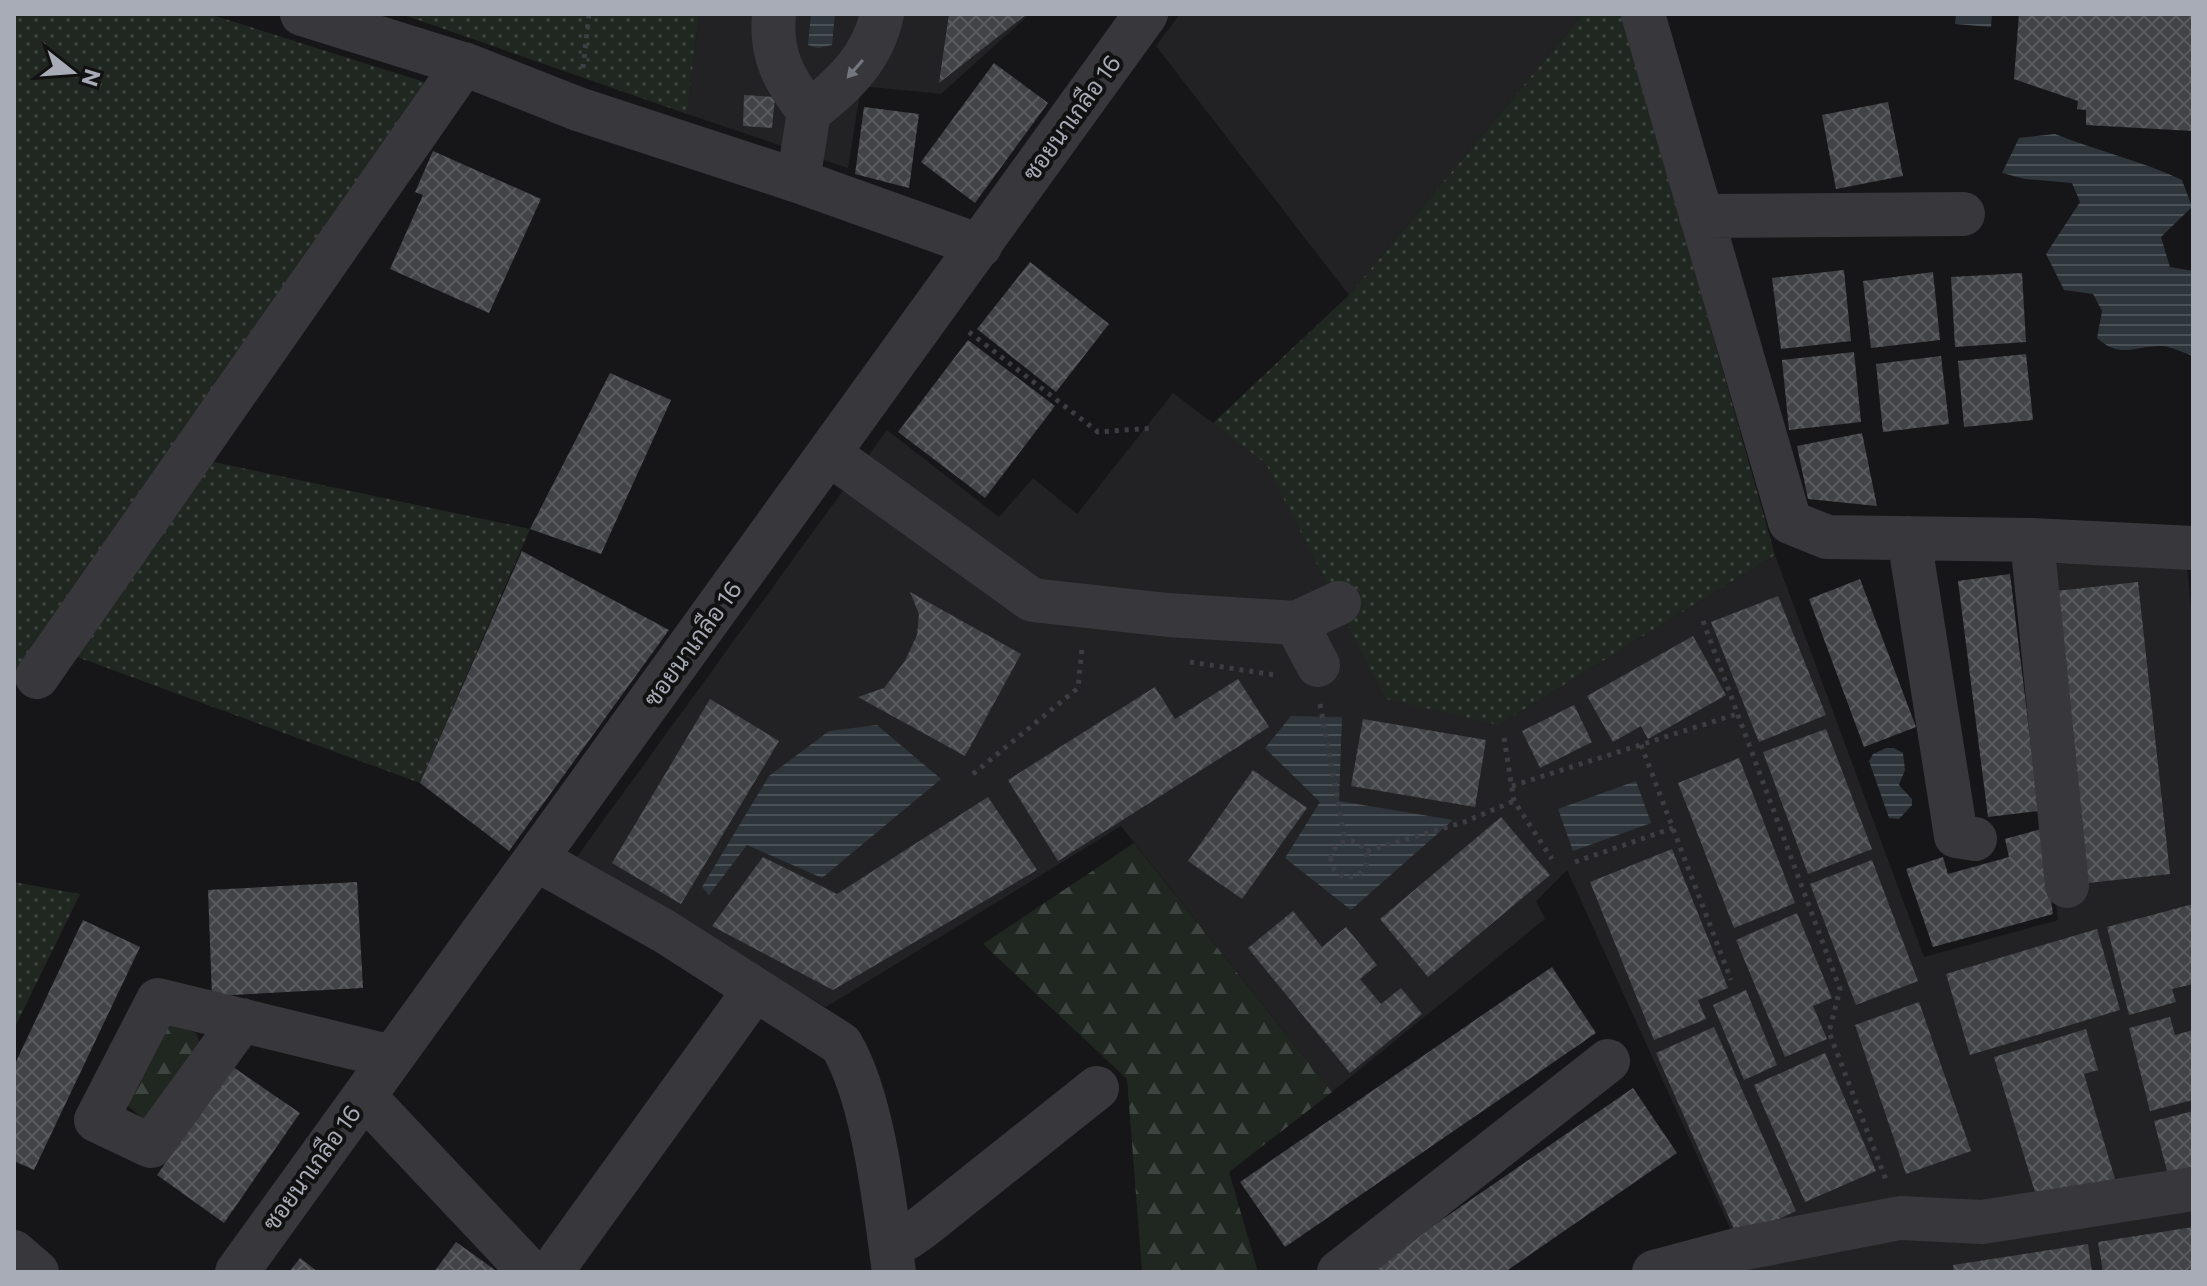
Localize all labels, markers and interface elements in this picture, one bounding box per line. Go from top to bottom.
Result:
north arrow [32,32,112,112]
street label: ซอยนาเกลือ 16 [1015,49,1126,186]
one-way arrow [847,59,864,79]
text: N [76,66,107,90]
street label: ซอยนาเกลือ 16 [636,575,747,712]
street label: ซอยนาเกลือ 16 [255,1099,366,1236]

